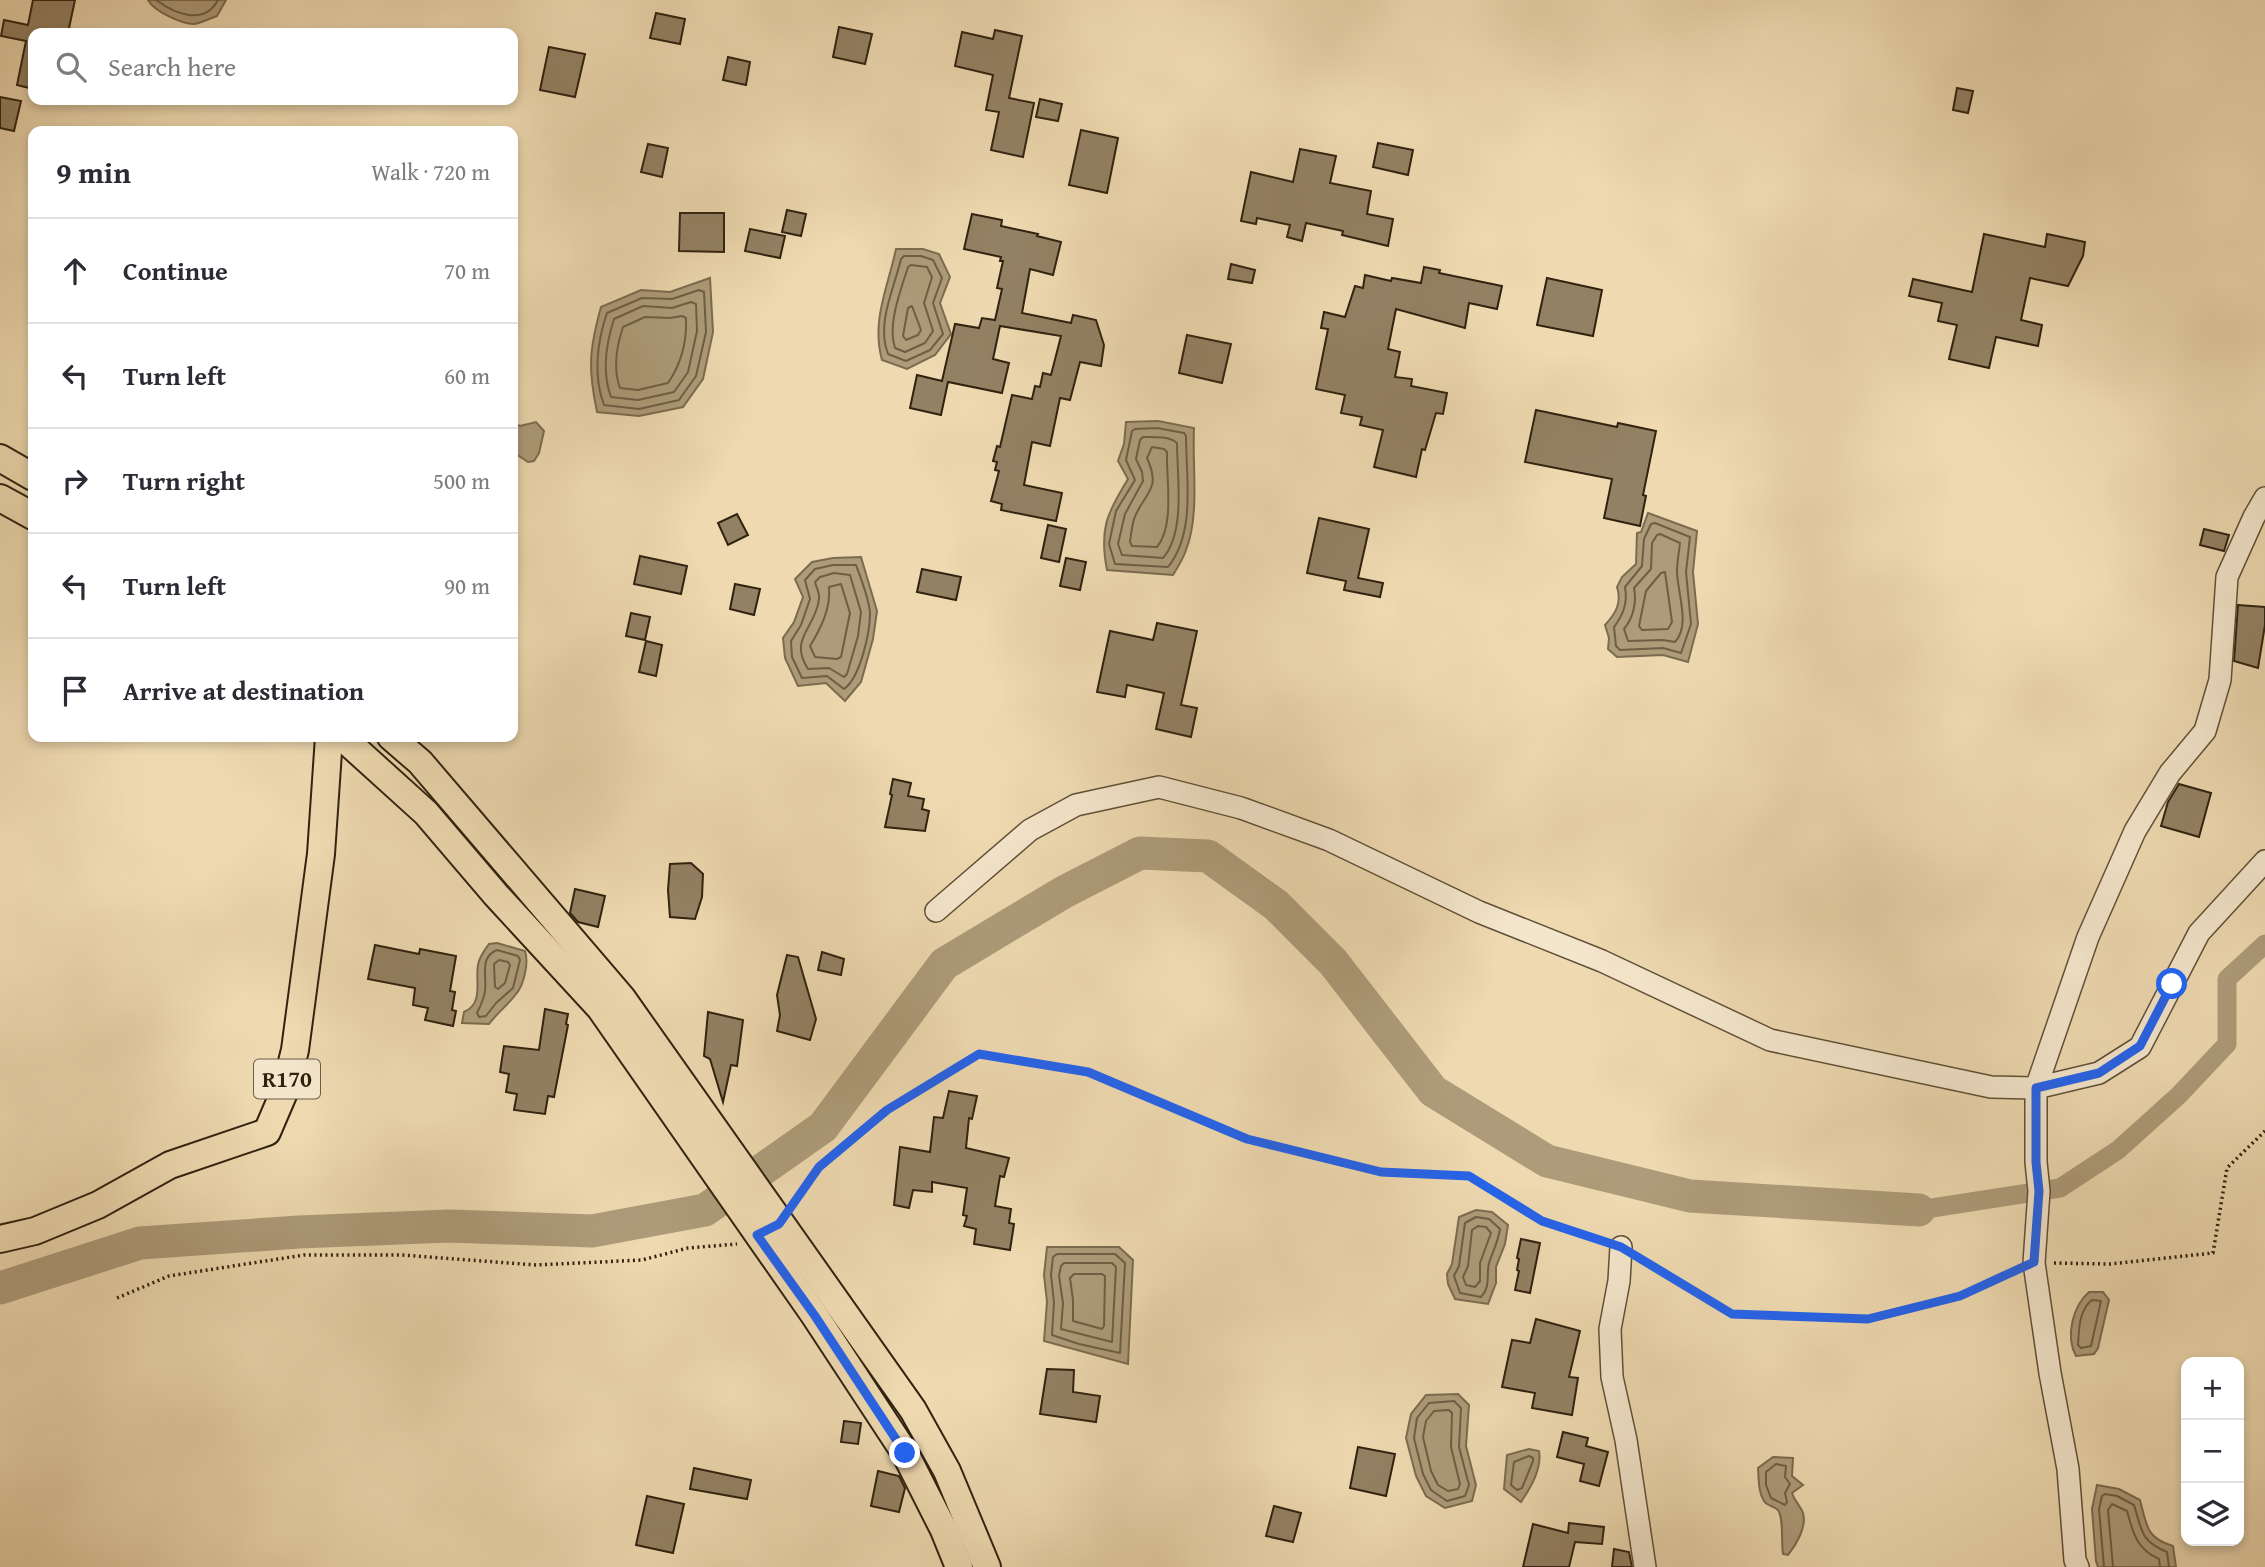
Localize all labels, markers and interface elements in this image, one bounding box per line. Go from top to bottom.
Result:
search box [28,28,518,105]
text: Search here [108,47,236,86]
icon: search [52,48,90,86]
text: 9 min [56,150,131,194]
text: Walk · 720 m [371,155,490,188]
text: Continue [123,251,228,290]
icon: ahead [56,252,94,290]
text: 70 m [444,254,490,287]
text: Turn left [123,356,226,395]
icon: left [56,357,94,395]
text: 60 m [444,359,490,392]
text: Turn right [123,461,245,500]
icon: right [56,462,94,500]
text: 500 m [433,464,490,497]
text: Turn left [123,566,226,605]
icon: left [56,567,94,605]
text: 90 m [444,569,490,602]
text: Arrive at destination [123,671,364,710]
icon: arrive [56,672,94,710]
route start [2156,968,2187,999]
road number: R170 [254,1060,320,1098]
map controls [2181,1357,2244,1546]
button: + [2181,1357,2244,1420]
button: − [2181,1420,2244,1483]
route end [889,1437,920,1468]
button: layers [2181,1483,2244,1546]

